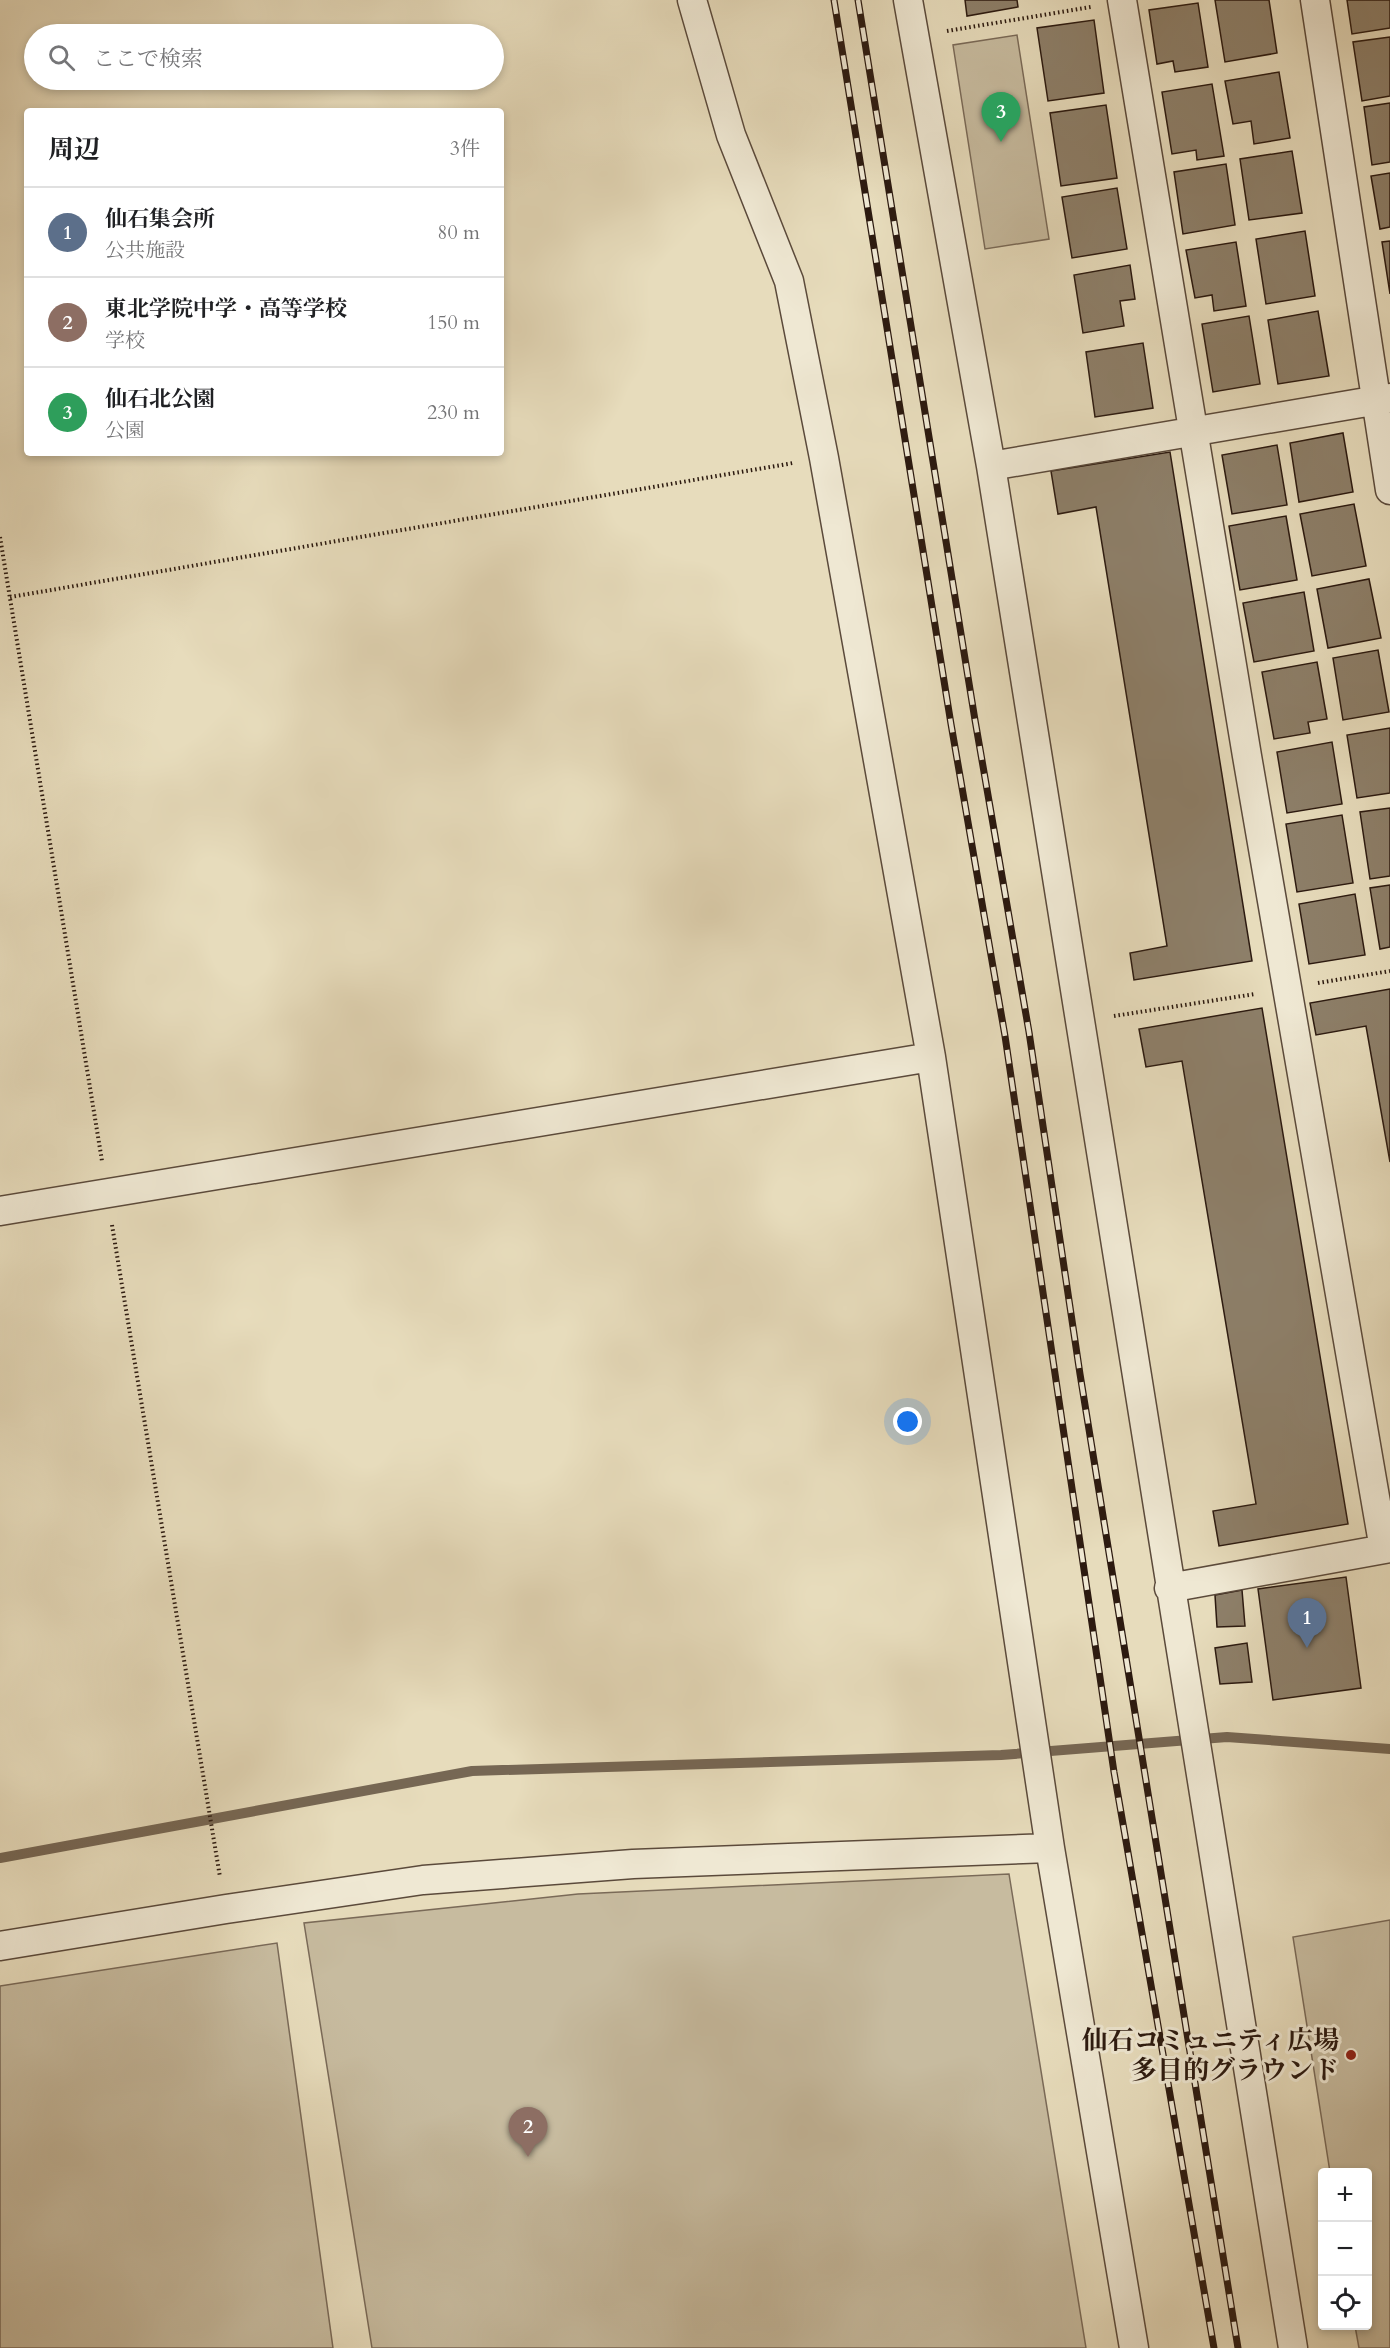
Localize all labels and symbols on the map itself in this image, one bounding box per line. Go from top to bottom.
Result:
pin: 3 [982,92,1020,142]
your location [893,1407,922,1436]
pin: 1 [1288,1598,1326,1648]
place label: 仙石コミュニティ広場 多目的グラウンド [1082,2023,1339,2088]
marker: 仙石コミュニティ広場 多目的グラウンド [1344,2048,1358,2062]
pin: 2 [508,2108,548,2157]

